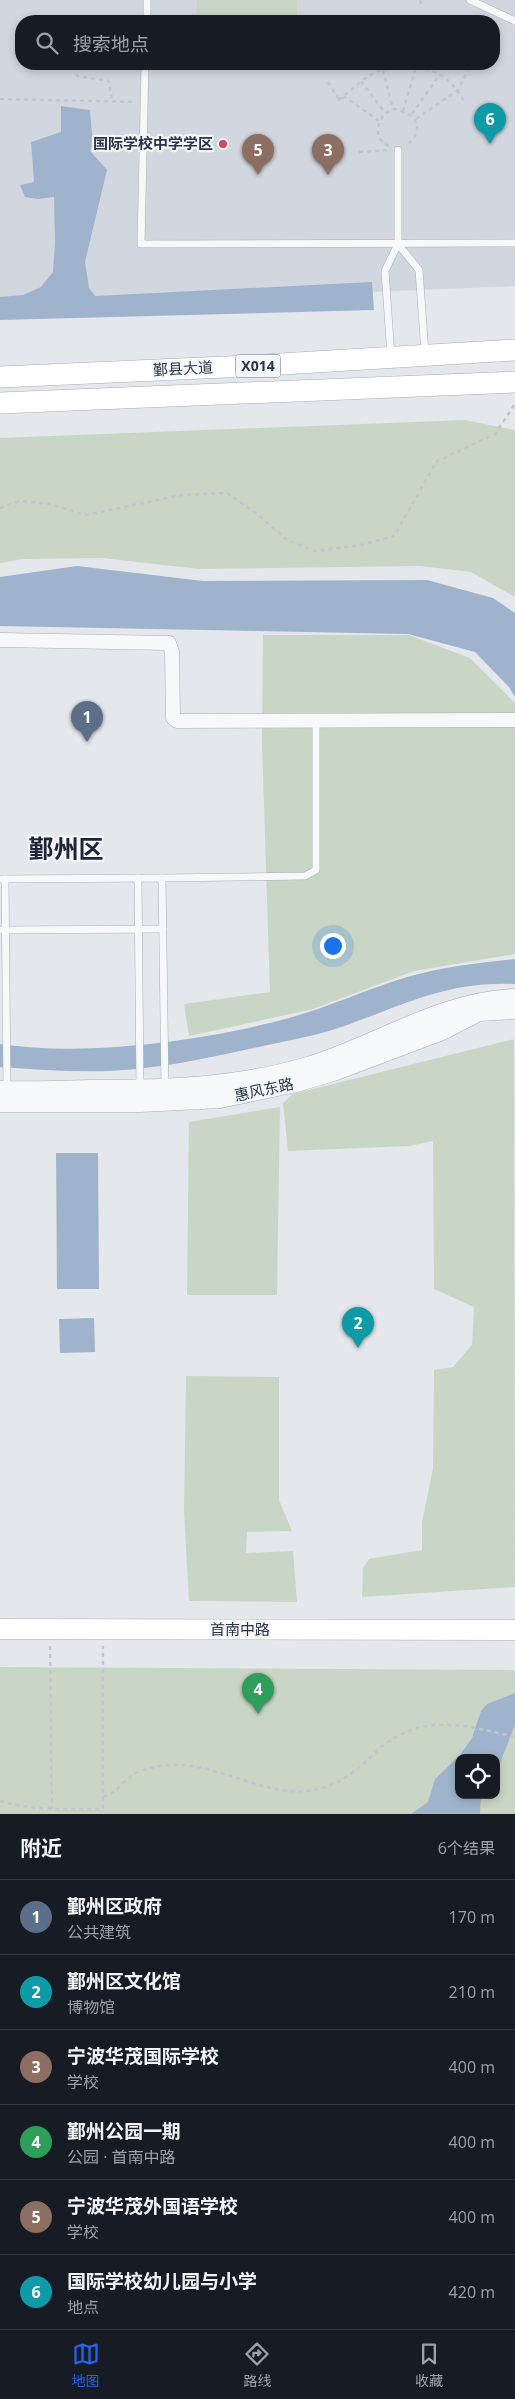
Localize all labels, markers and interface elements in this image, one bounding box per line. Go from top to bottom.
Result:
search box [15,15,500,70]
icon: search [33,29,61,57]
text: 搜索地点 [73,31,149,57]
pin: 6 [474,103,506,144]
place label: 国际学校中学学区 [93,133,213,153]
pin: 5 [242,134,274,175]
pin: 3 [312,134,344,175]
marker: 国际学校中学学区 [217,138,229,150]
road number: X014 [236,354,280,378]
street label: 鄞县大道 [152,356,213,380]
pin: 1 [71,701,103,742]
district label: 鄞州区 [28,831,104,865]
your location [320,933,346,959]
street label: 惠风东路 [232,1073,295,1105]
pin: 2 [342,1307,374,1348]
street label: 首南中路 [210,1619,270,1639]
pin: 4 [242,1673,274,1714]
map controls [455,1754,500,1799]
button: locate [455,1754,500,1799]
text: 附近 [20,1834,62,1862]
text: 6个结果 [438,1837,495,1859]
text: 鄞州区政府 [67,1893,162,1919]
text: 1 [31,1906,41,1928]
text: 170 m [449,1906,495,1928]
text: 公共建筑 [67,1921,131,1943]
text: 鄞州区文化馆 [67,1968,181,1994]
text: 2 [31,1981,41,2003]
text: 210 m [449,1981,495,2003]
text: 博物馆 [67,1996,115,2018]
text: 宁波华茂国际学校 [67,2043,219,2069]
text: 3 [31,2056,41,2078]
text: 400 m [449,2056,495,2078]
text: 学校 [67,2071,99,2093]
text: 鄞州公园一期 [67,2118,181,2144]
text: 4 [31,2131,41,2153]
text: 400 m [449,2131,495,2153]
text: 公园 · 首南中路 [67,2146,176,2168]
text: 宁波华茂外国语学校 [67,2193,238,2219]
text: 5 [31,2206,41,2228]
text: 400 m [449,2206,495,2228]
text: 学校 [67,2221,99,2243]
text: 国际学校幼儿园与小学 [67,2268,257,2294]
text: 6 [31,2281,41,2303]
text: 420 m [449,2281,495,2303]
text: 地点 [67,2296,99,2318]
tab: 地图 [72,2340,100,2390]
tab: 路线 [243,2340,271,2390]
tab: 收藏 [415,2340,443,2390]

